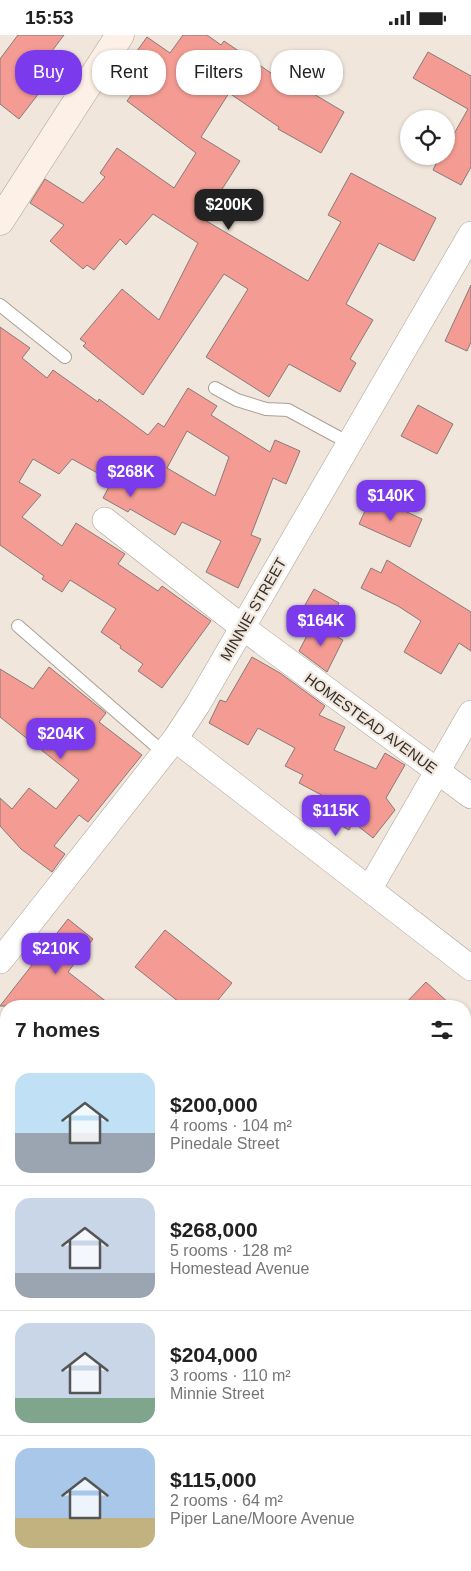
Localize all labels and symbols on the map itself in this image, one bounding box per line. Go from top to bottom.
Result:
pin: $200K [194,189,264,231]
pin: $268K [96,455,166,498]
pin: $140K [356,479,426,522]
street label: MINNIE STREET [217,555,289,663]
pin: $164K [286,605,356,647]
street label: HOMESTEAD AVENUE [302,669,440,777]
pin: $204K [26,717,96,760]
pin: $115K [301,795,371,837]
pin: $210K [21,933,91,975]

